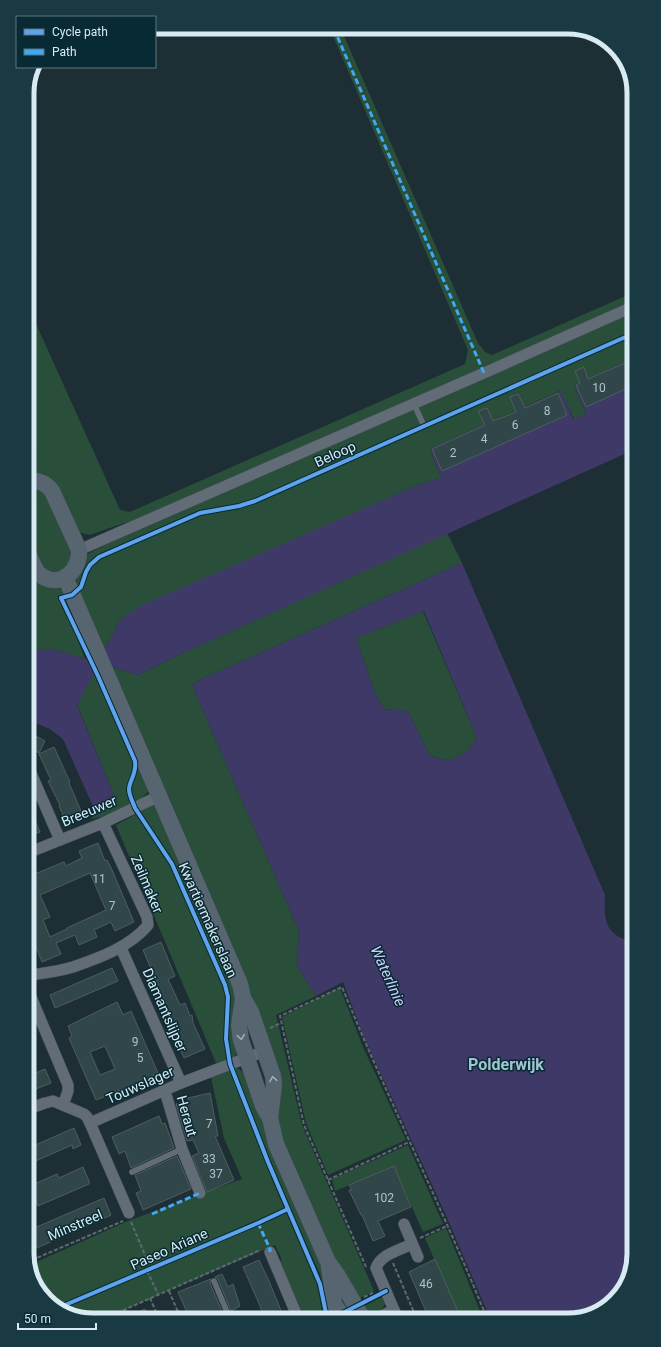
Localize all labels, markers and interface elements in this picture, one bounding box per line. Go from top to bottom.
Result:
legend [16,16,156,68]
text: Cycle path [52,25,108,39]
text: Path [52,45,77,59]
house number: 10 [592,381,606,395]
house number: 8 [544,404,551,418]
house number: 6 [512,418,519,432]
house number: 4 [481,432,488,446]
street label: Beloop [312,438,358,470]
house number: 2 [450,446,457,460]
street label: Breeuwer [59,792,119,830]
street label: Zeilmaker [128,853,166,916]
street label: Kwartiermakerslaan [175,860,241,980]
house number: 11 [92,872,106,886]
house number: 7 [109,899,116,913]
water label: Waterlinie [367,943,409,1009]
street label: Diamantslijper [139,966,191,1055]
one-way arrow [236,1033,245,1040]
house number: 9 [132,1035,138,1049]
house number: 5 [137,1051,144,1065]
district label: Polderwijk [468,1055,544,1074]
street label: Touwslager [104,1063,176,1107]
one-way arrow [269,1076,278,1082]
street label: Heraut [174,1094,201,1139]
house number: 7 [206,1117,213,1131]
house number: 33 [202,1152,216,1166]
house number: 37 [209,1167,223,1181]
house number: 102 [374,1191,394,1205]
street label: Minstreel [45,1206,105,1244]
street label: Paseo Ariane [128,1225,210,1273]
house number: 46 [419,1277,433,1291]
scale bar [18,1305,96,1331]
text: 50 m [24,1312,51,1326]

